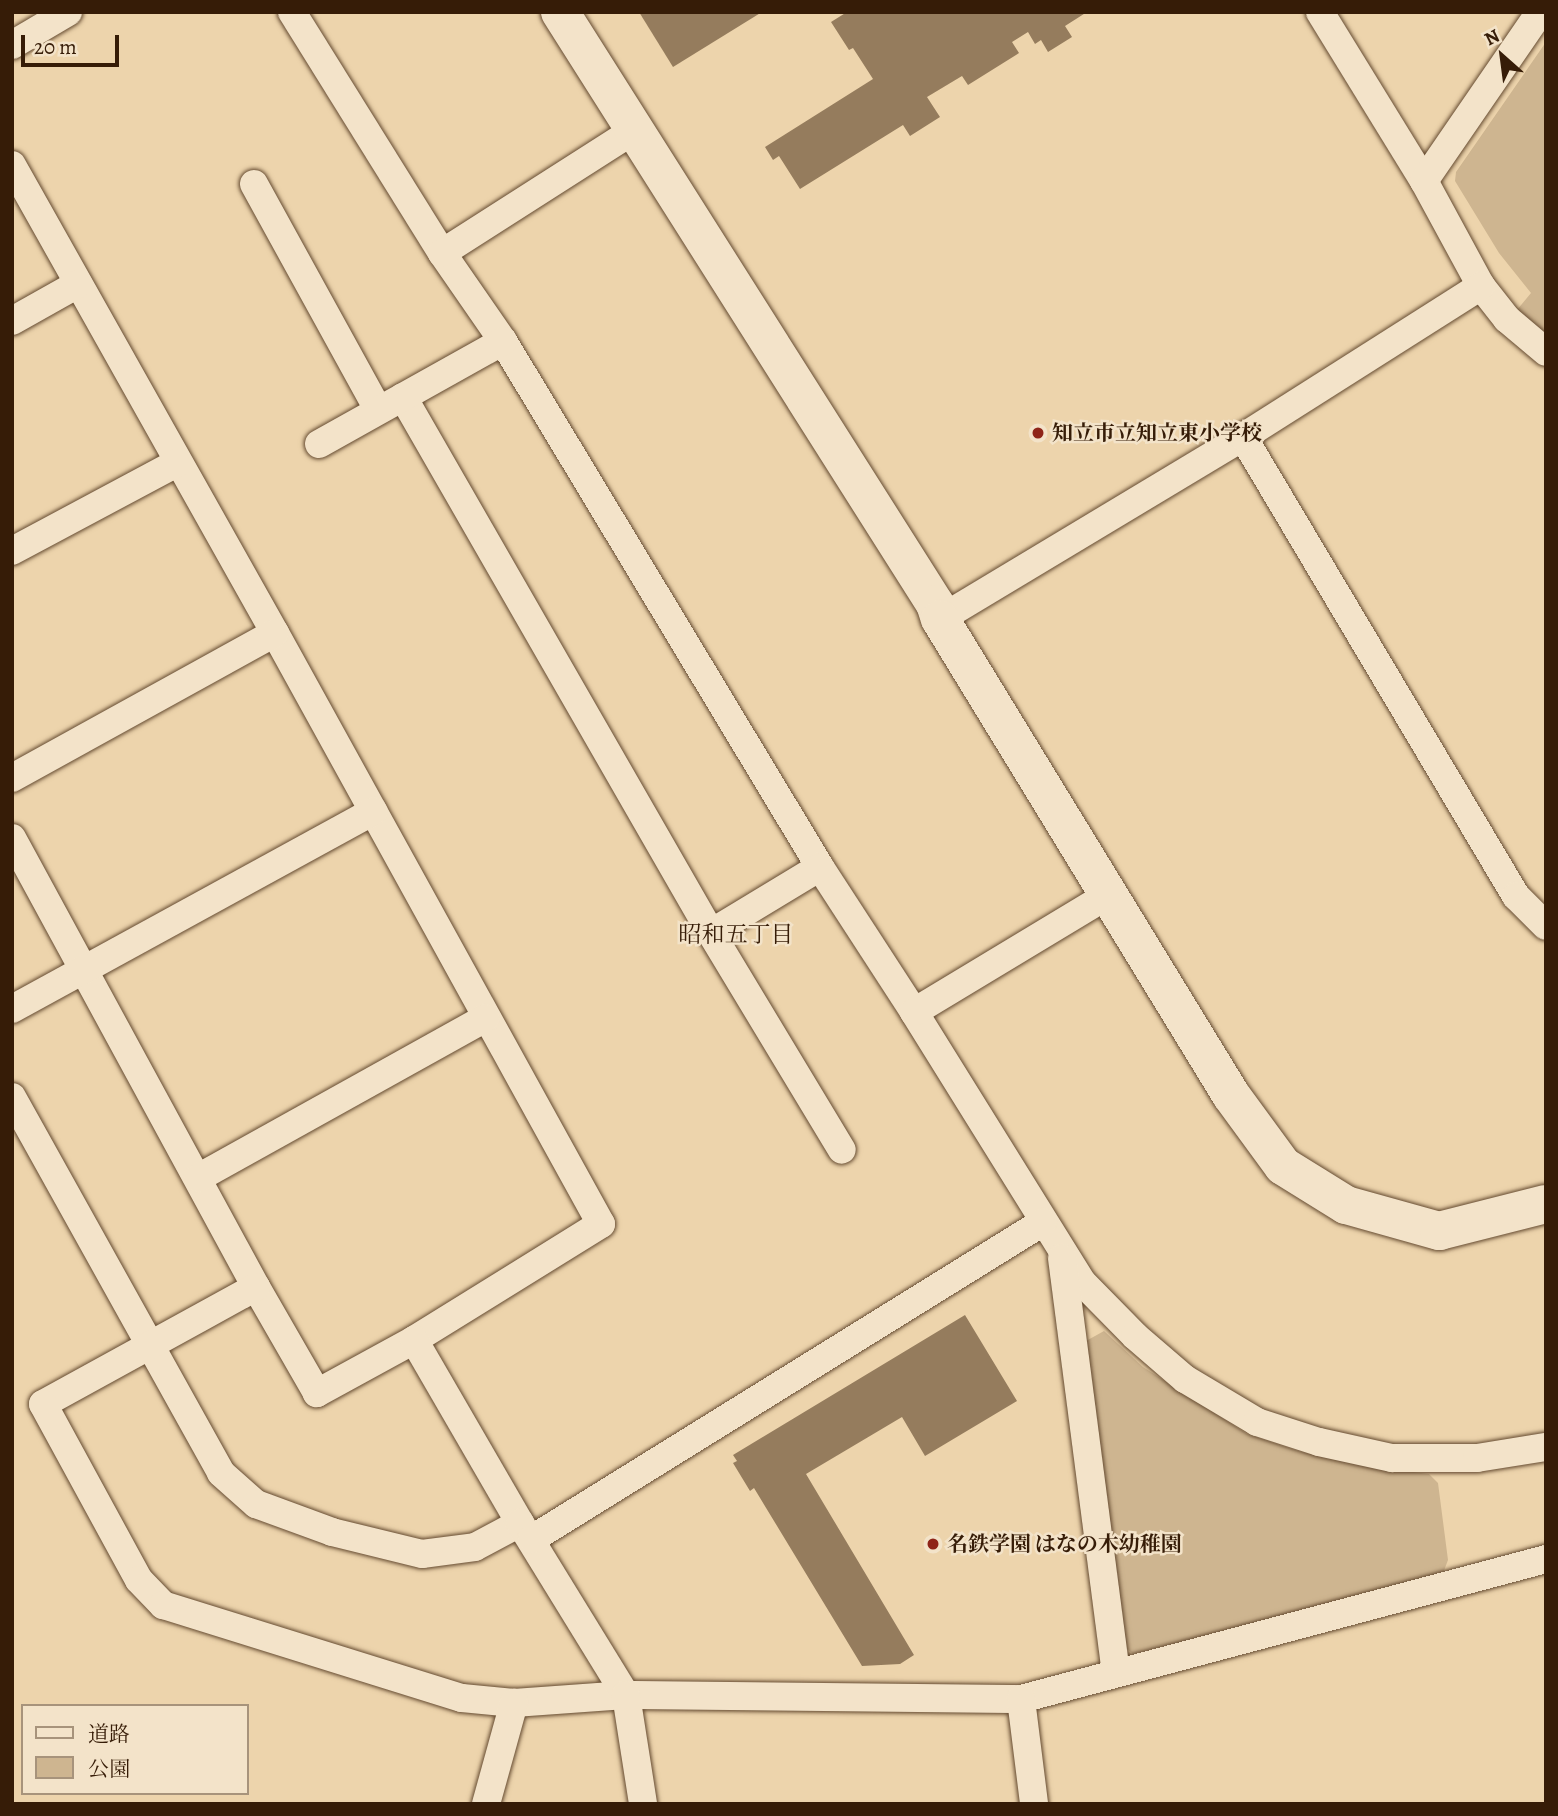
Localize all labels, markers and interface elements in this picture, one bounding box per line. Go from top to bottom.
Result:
scale bar [24,21,122,65]
north arrow [1467,21,1537,91]
text: N [1480,23,1504,52]
text: 20 m [34,33,77,61]
place label: 知立市立知立東小学校 [1052,420,1262,446]
marker: 知立市立知立東小学校 [1030,425,1046,441]
district label: 昭和五丁目 [679,921,793,949]
place label: 名鉄学園 はなの木幼稚園 [947,1531,1182,1557]
marker: 名鉄学園 はなの木幼稚園 [925,1536,941,1552]
legend [21,1704,248,1795]
text: 道路 [88,1720,130,1748]
text: 公園 [88,1755,130,1783]

